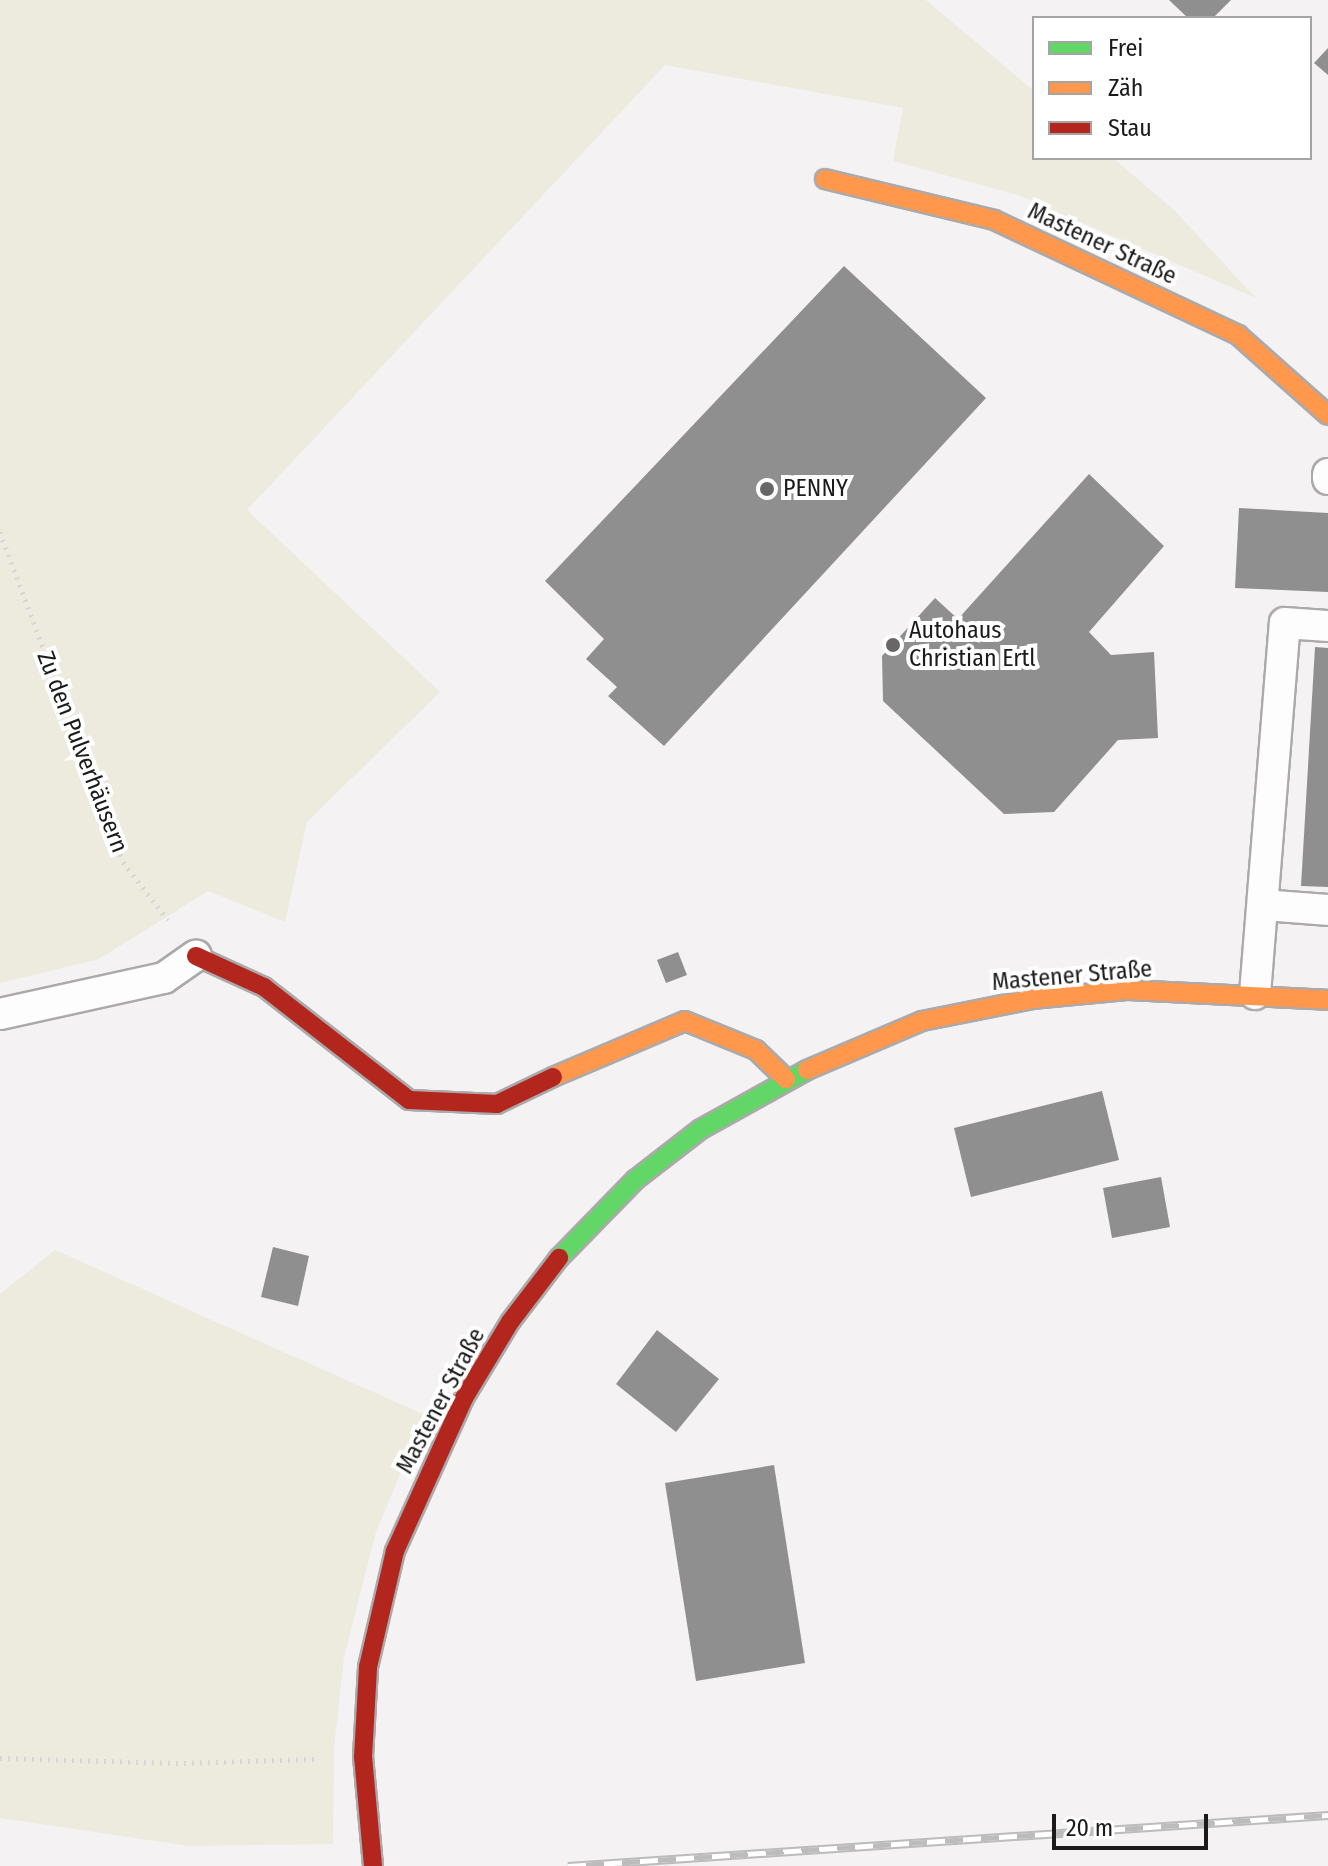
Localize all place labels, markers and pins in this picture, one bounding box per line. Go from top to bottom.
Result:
place label: PENNY [783,475,848,503]
marker: PENNY [758,480,776,498]
place label: Autohaus Christian Ertl [909,617,1036,673]
marker: Autohaus Christian Ertl [884,636,902,654]

